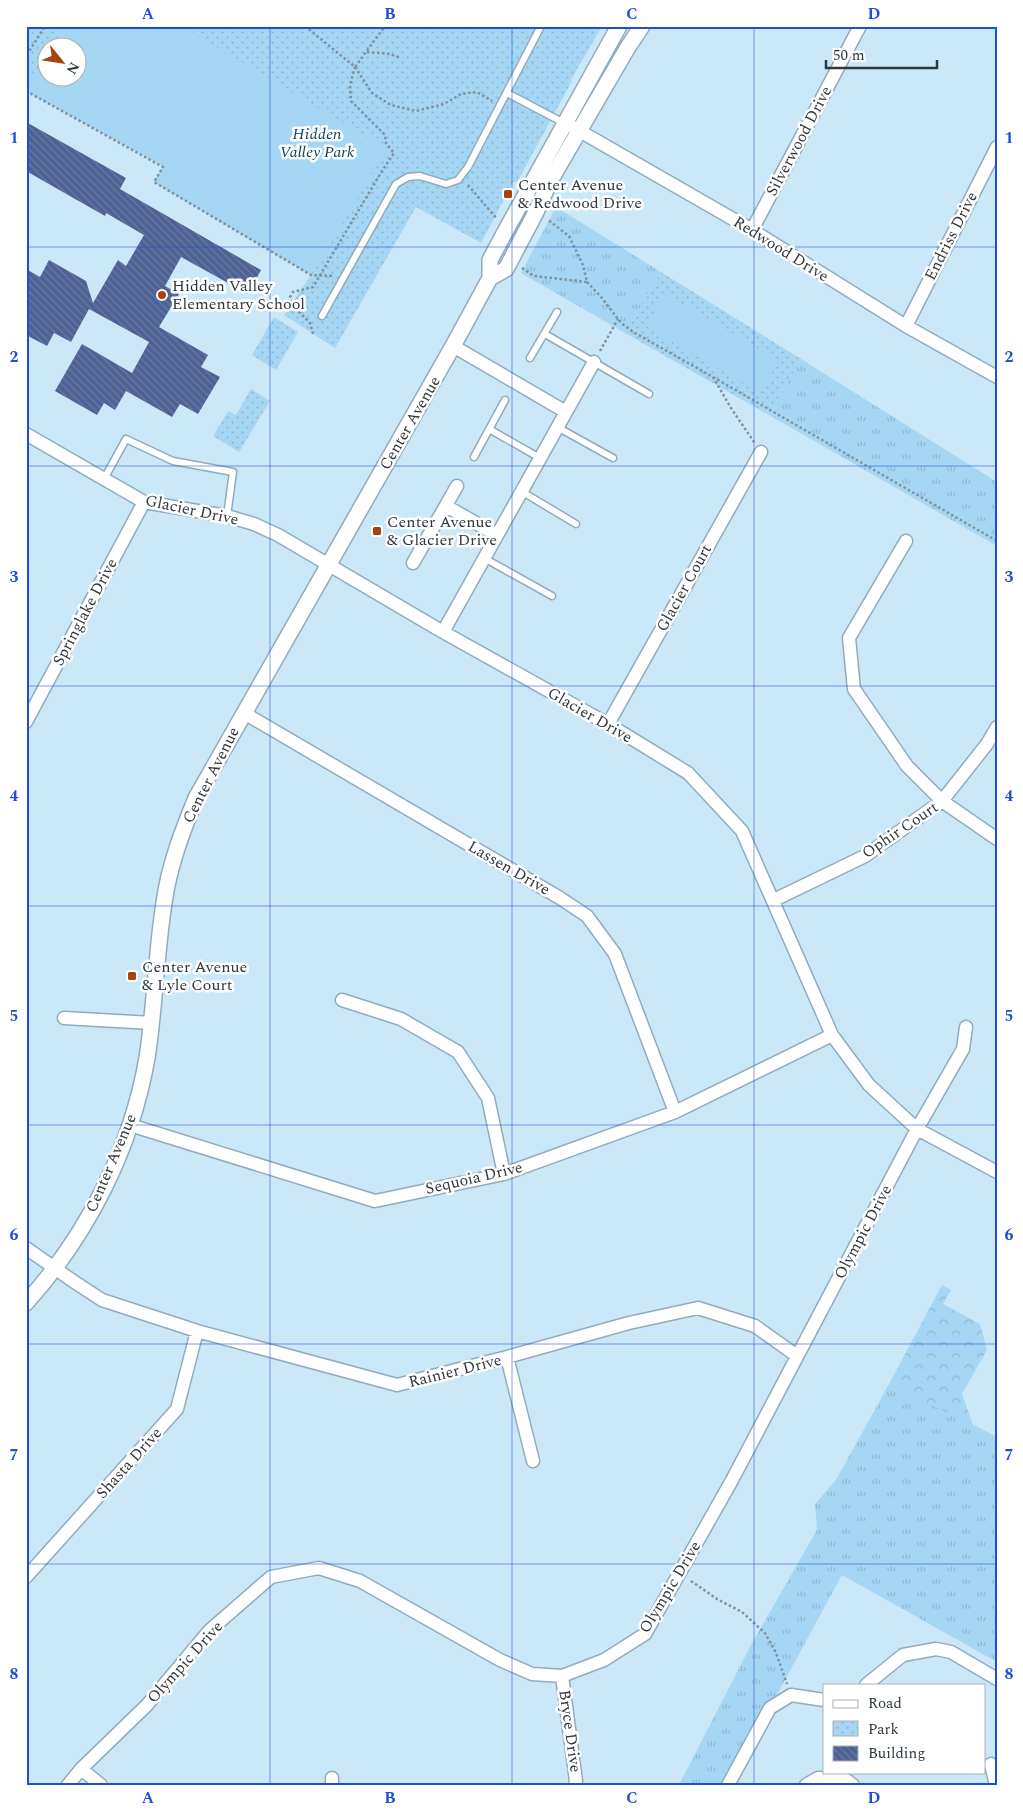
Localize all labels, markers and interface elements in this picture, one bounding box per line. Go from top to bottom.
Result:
text: A [142,2,155,26]
text: B [384,2,396,26]
text: C [626,2,638,26]
text: D [868,2,881,26]
north arrow [38,38,88,88]
scale bar [826,38,937,70]
text: 50 m [833,44,865,67]
text: N [61,58,85,78]
street label: Silverwood Drive [760,82,838,200]
park label: Hidden Valley Park [280,122,355,164]
text: 1 [10,126,18,150]
text: 1 [1005,126,1013,150]
place label: Center Avenue & Redwood Drive [518,173,642,215]
street label: Endriss Drive [918,187,984,285]
marker: Center Avenue & Redwood Drive [502,188,514,200]
street label: Redwood Drive [728,210,834,288]
place label: Hidden Valley Elementary School [172,274,305,316]
marker: Hidden Valley Elementary School [156,289,168,301]
text: 2 [10,345,19,369]
text: 2 [1005,345,1014,369]
street label: Center Avenue [373,371,447,475]
street label: Glacier Drive [143,488,241,532]
place label: Center Avenue & Glacier Drive [387,510,497,552]
marker: Center Avenue & Glacier Drive [371,525,383,537]
street label: Glacier Court [650,540,718,636]
street label: Springlake Drive [47,554,123,670]
text: 3 [10,565,19,589]
text: 3 [1005,565,1014,589]
street label: Glacier Drive [543,681,637,749]
street label: Center Avenue [176,723,246,827]
text: 4 [10,784,19,808]
text: 4 [1005,784,1014,808]
street label: Ophir Court [857,795,943,865]
street label: Lassen Drive [463,835,555,901]
place label: Center Avenue & Lyle Court [142,955,247,997]
marker: Center Avenue & Lyle Court [126,970,138,982]
text: 5 [10,1004,18,1028]
text: 5 [1005,1004,1013,1028]
street label: Center Avenue [79,1110,143,1216]
street label: Sequoia Drive [423,1155,525,1201]
street label: Olympic Drive [828,1180,898,1284]
text: 6 [10,1223,19,1247]
text: 6 [1005,1223,1014,1247]
street label: Rainier Drive [406,1348,504,1394]
street label: Shasta Drive [90,1422,168,1504]
text: 7 [10,1443,19,1467]
text: 7 [1005,1443,1014,1467]
street label: Olympic Drive [633,1536,707,1638]
street label: Olympic Drive [141,1615,229,1709]
text: 8 [10,1662,19,1686]
text: 8 [1005,1662,1014,1686]
legend [823,1684,986,1774]
street label: Bryce Drive [552,1688,588,1774]
text: Road [868,1692,902,1715]
text: Park [868,1718,899,1741]
text: Building [868,1742,925,1765]
text: A [142,1786,155,1810]
text: B [384,1786,396,1810]
text: C [626,1786,638,1810]
text: D [868,1786,881,1810]

